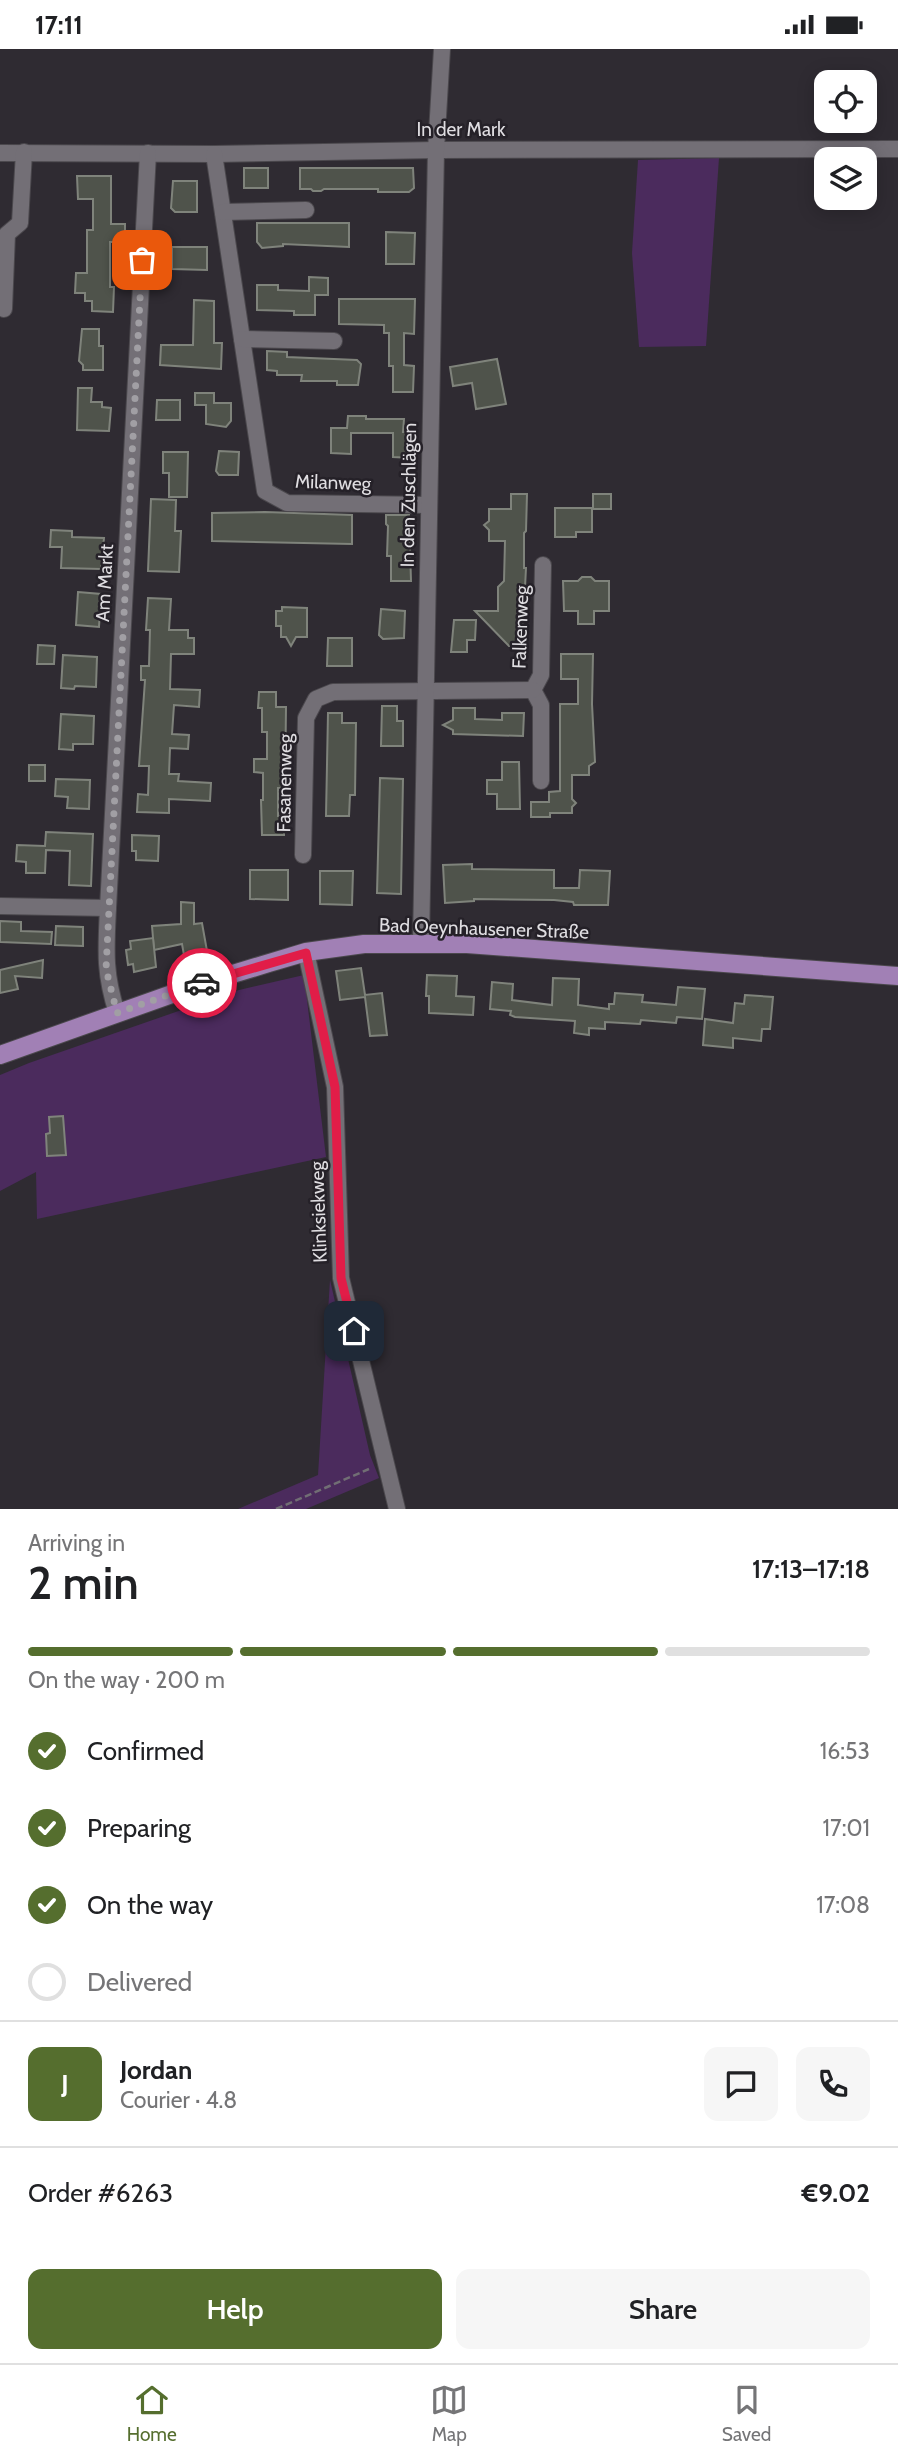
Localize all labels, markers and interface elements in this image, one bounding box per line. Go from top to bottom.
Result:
text: 17:11 [35,9,83,41]
map controls [814,70,877,210]
button: locate [814,70,877,133]
street label: In der Mark [416,118,506,141]
button: layers [814,147,877,210]
pin [112,230,172,290]
icon: bag [123,241,161,279]
street label: In den Zuschlägen [396,422,421,568]
street label: Milanweg [294,470,372,495]
street label: Am Markt [91,543,118,623]
street label: Falkenweg [508,584,533,669]
street label: Fasanenweg [272,733,297,833]
street label: Bad Oeynhausener Straße [379,913,590,944]
courier [167,948,237,1018]
icon: car [183,964,221,1002]
street label: Klinksiekweg [305,1160,332,1263]
pin [324,1301,384,1361]
icon: home [335,1312,373,1350]
text: Arriving in [28,1529,125,1557]
text: 17:13–17:18 [752,1553,870,1585]
text: 2 min [28,1555,139,1611]
text: On the way · 200 m [28,1666,225,1694]
icon: check [28,1732,66,1770]
text: Confirmed [87,1735,204,1767]
text: 16:53 [820,1737,870,1765]
icon: check [28,1809,66,1847]
text: Preparing [87,1812,191,1844]
text: 17:01 [823,1814,870,1842]
icon: check [28,1886,66,1924]
text: On the way [87,1889,213,1921]
text: 17:08 [816,1891,870,1919]
text: Delivered [87,1966,192,1998]
button: chat [704,2047,778,2121]
button: phone [796,2047,870,2121]
text: Jordan [120,2054,192,2086]
text: J [61,2068,69,2100]
text: Courier · 4.8 [120,2086,237,2114]
text: Order #6263 [28,2177,173,2209]
text: €9.02 [802,2177,870,2209]
button: Help [28,2269,442,2349]
button: Share [456,2269,870,2349]
tab: Home [127,2381,177,2446]
tab: Map [430,2381,468,2446]
tab: Saved [722,2381,771,2446]

